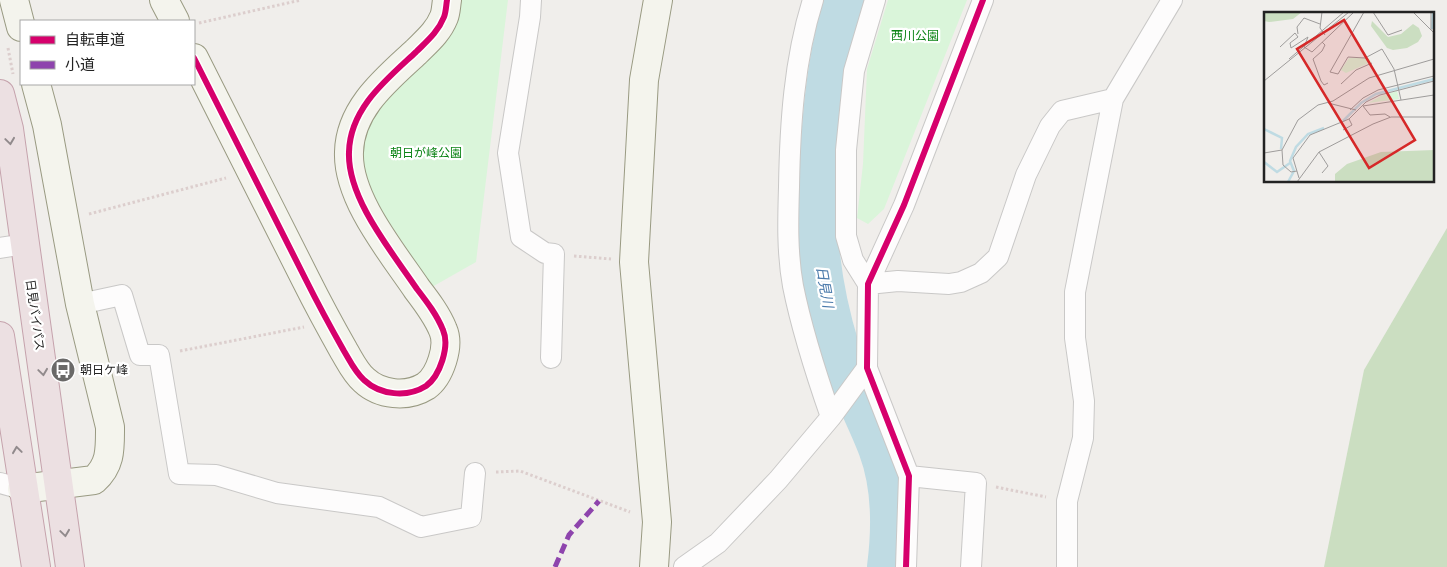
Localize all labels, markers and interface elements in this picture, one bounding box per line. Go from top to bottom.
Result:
inset map [1264,12,1434,182]
legend [20,20,195,85]
park label: 西川公園 [891,28,939,42]
text: 自転車道 [65,30,125,48]
text: 小道 [65,55,95,73]
one-way arrow [5,137,15,146]
park label: 朝日が峰公園 [390,145,462,159]
water label: 日見川 [813,265,838,311]
street label: 日見バイパス [24,278,48,351]
bus stop icon: 朝日ケ峰 [50,357,76,383]
place label: 朝日ケ峰 [80,362,128,376]
one-way arrow [37,368,48,376]
one-way arrow [12,445,22,454]
one-way arrow [60,528,70,537]

